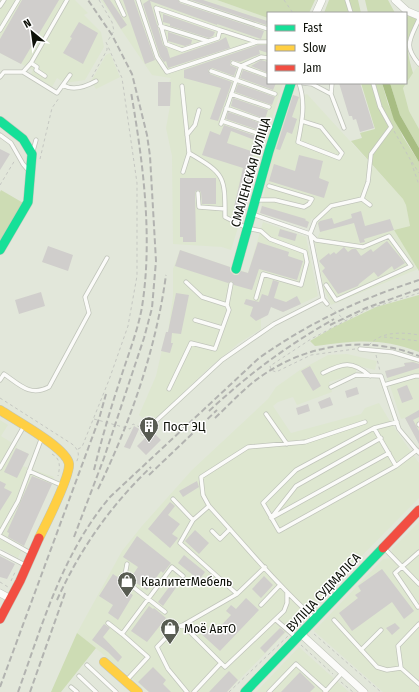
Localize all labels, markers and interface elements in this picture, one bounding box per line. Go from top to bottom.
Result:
north arrow [12,12,52,52]
legend [267,12,407,84]
text: N [21,16,33,31]
text: Fast [303,21,322,35]
text: Slow [303,41,326,55]
text: Jam [303,61,321,75]
street label: СМАЛЕНСКАЯ ВУЛІЦА [228,115,273,229]
building icon: Пост ЭЦ [138,415,160,443]
place label: Пост ЭЦ [163,419,206,434]
street label: ВУЛІЦА СУДМАЛІСА [283,550,364,635]
shop icon: КвалитетМебель [116,570,138,598]
place label: КвалитетМебель [141,574,232,589]
shop icon: Моё АвтО [159,617,181,645]
place label: Моё АвтО [184,621,236,636]

